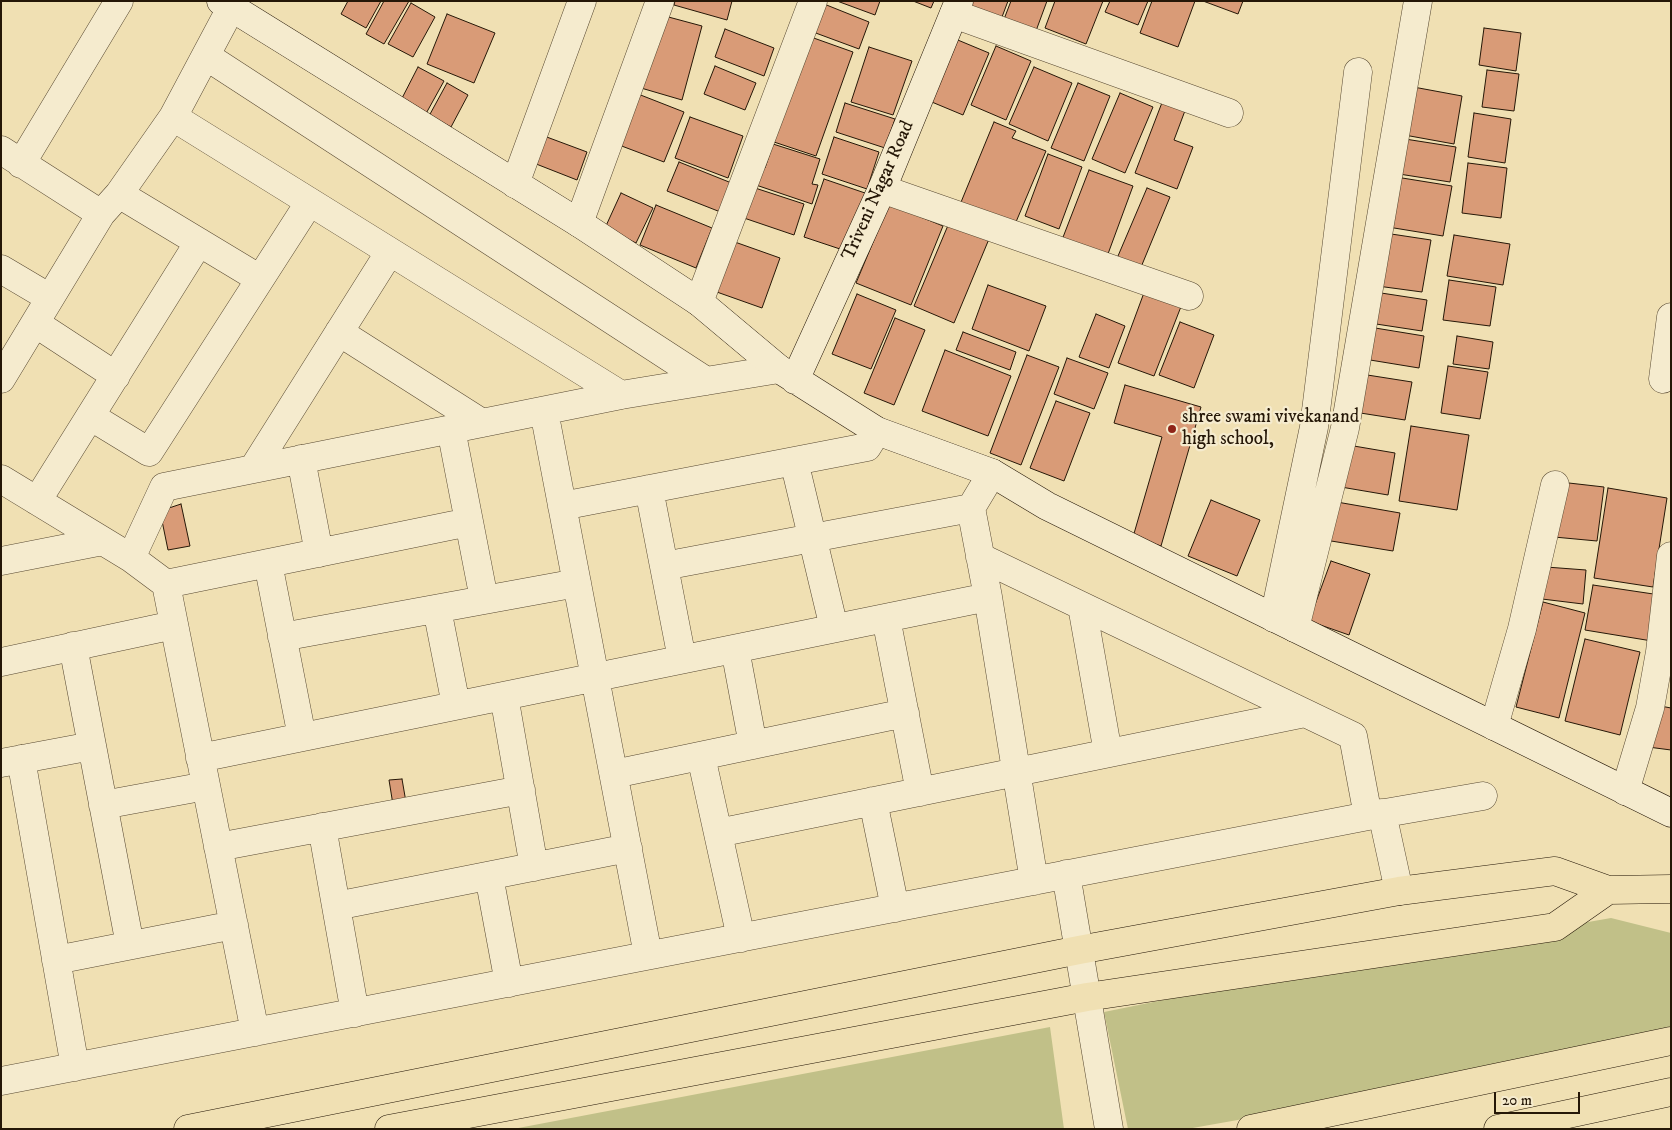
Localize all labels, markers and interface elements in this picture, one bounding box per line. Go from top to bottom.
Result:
street label: Triveni Nagar Road [838,118,920,264]
place label: shree swami vivekanand high school, [1182,407,1359,451]
marker: shree swami vivekanand high school, [1166,423,1178,435]
scale bar [1497,1082,1583,1114]
text: 20 m [1502,1091,1532,1110]

